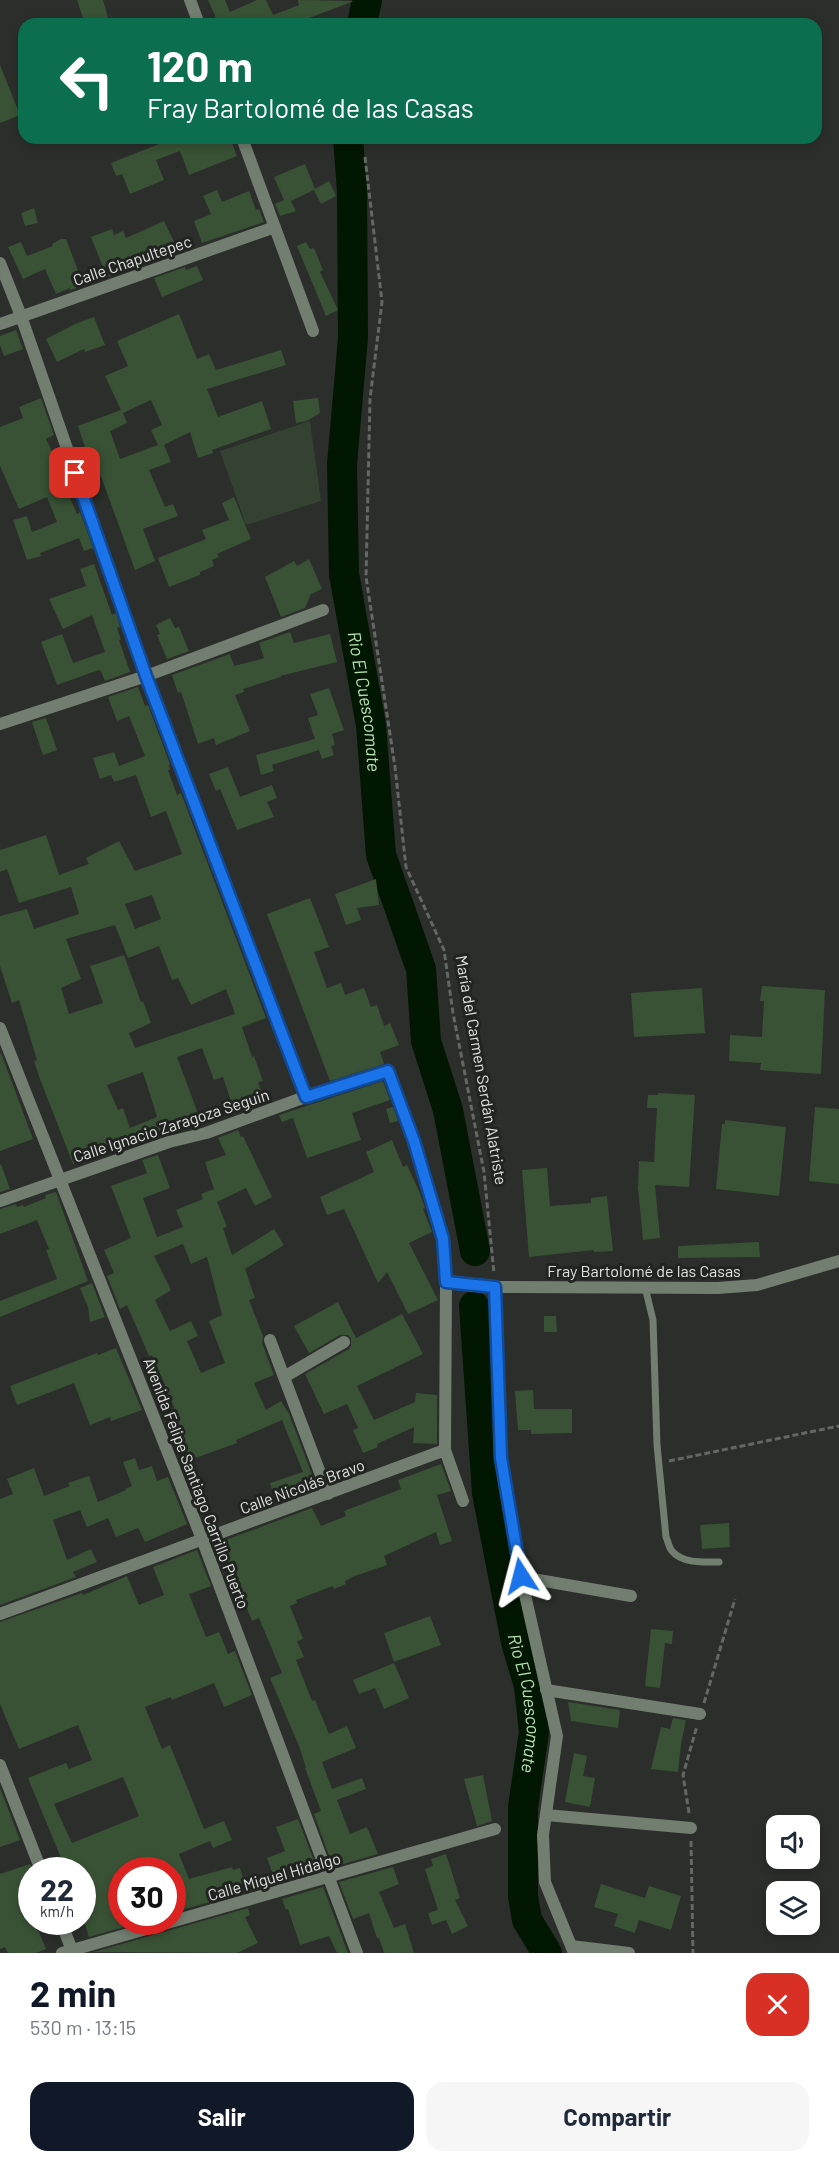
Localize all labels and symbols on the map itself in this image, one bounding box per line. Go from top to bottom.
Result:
street label: Calle Chapultepec [70,231,194,289]
pin [49,447,100,498]
water label: Rio El Cuescomate [343,630,386,773]
street label: María del Carmen Serdán Alatriste [452,954,512,1186]
street label: Calle Ignacio Zaragoza Seguin [71,1084,271,1166]
street label: Fray Bartolomé de las Casas [547,1261,741,1280]
street label: Avenida Felipe Santiago Carrillo Puerto [140,1355,254,1611]
street label: Calle Nicolás Bravo [237,1455,367,1517]
position arrow [489,1544,553,1608]
water label: Rio El Cuescomate [504,1632,545,1775]
street label: Calle Miguel Hidalgo [205,1848,343,1904]
speed limit sign: 30 [108,1857,186,1935]

